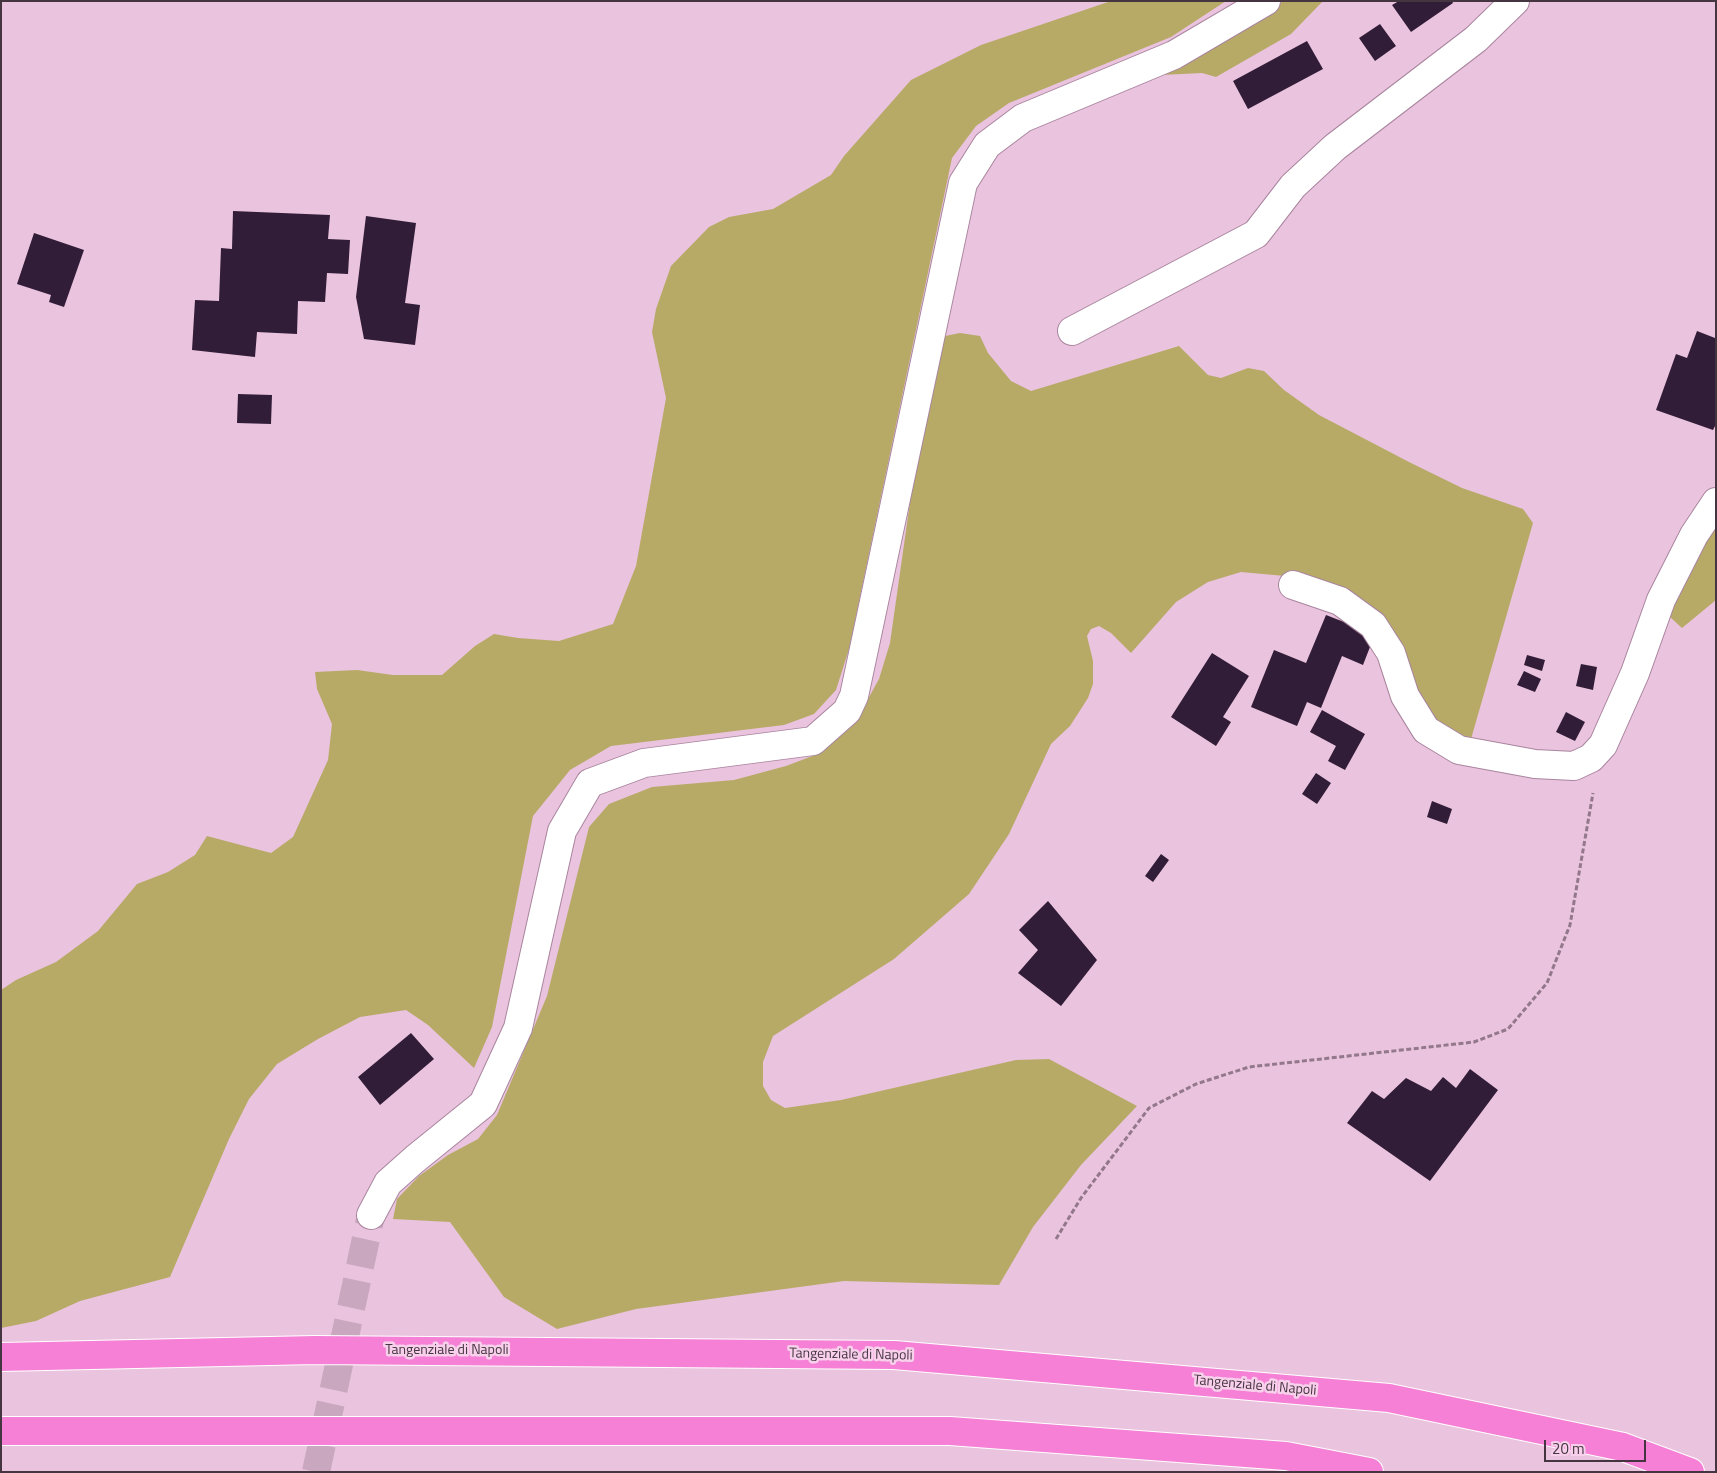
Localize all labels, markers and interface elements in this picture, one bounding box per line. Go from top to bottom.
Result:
street label: Tangenziale di Napoli [385,1343,509,1359]
street label: Tangenziale di Napoli [789,1346,913,1364]
street label: Tangenziale di Napoli [1193,1372,1317,1400]
scale bar [1547,1430,1650,1462]
text: 20 m [1552,1437,1585,1460]

